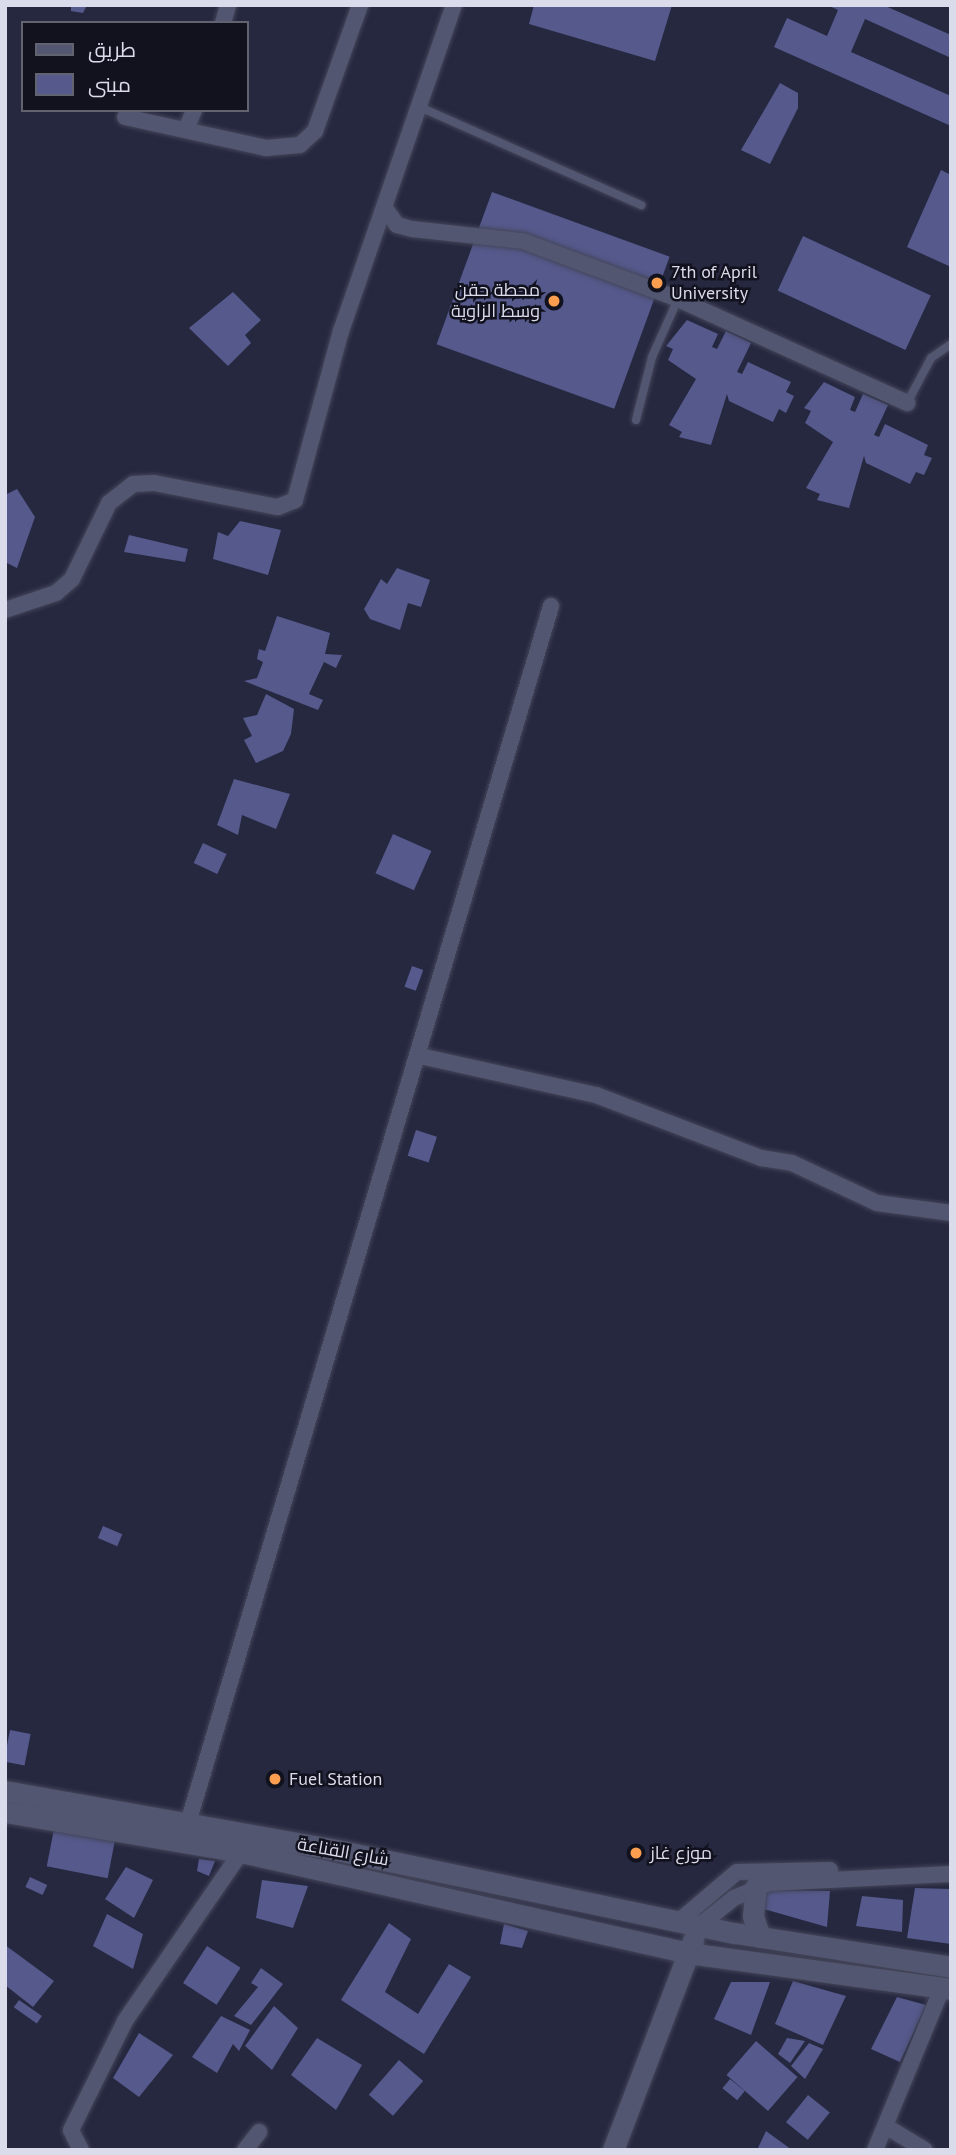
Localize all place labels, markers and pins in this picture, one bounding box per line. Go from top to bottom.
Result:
place label: 7th of April University [671,262,758,304]
marker: 7th of April University [649,275,665,291]
place label: محطة حقن وسط الزاوية [451,280,540,322]
marker: محطة حقن وسط الزاوية [546,293,562,309]
place label: Fuel Station [289,1768,382,1790]
marker: Fuel Station [267,1771,283,1787]
place label: موزع غاز [650,1842,712,1864]
marker: موزع غاز [628,1845,644,1861]

